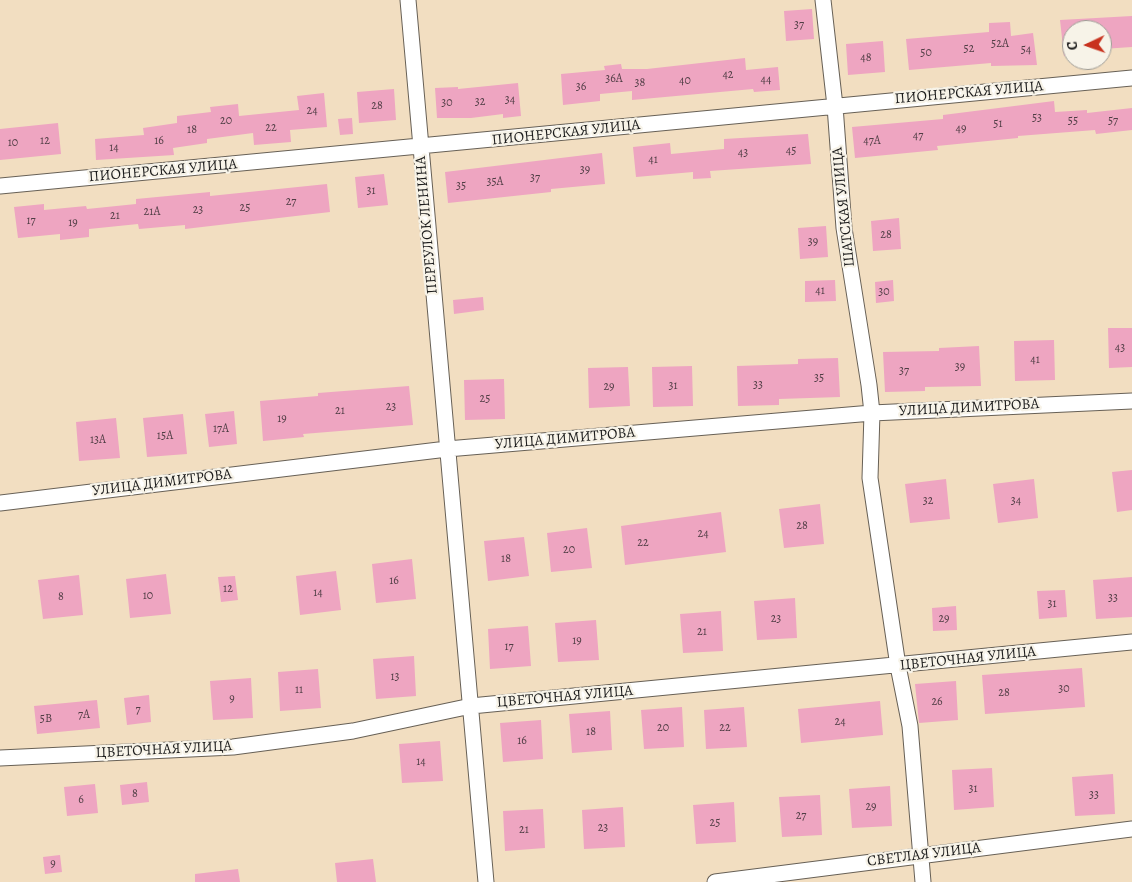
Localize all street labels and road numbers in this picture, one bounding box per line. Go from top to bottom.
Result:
street label: ПИОНЕРСКАЯ УЛИЦА [894,78,1044,108]
street label: ПИОНЕРСКАЯ УЛИЦА [491,116,641,150]
street label: ШАТСКАЯ УЛИЦА [829,146,859,268]
street label: ПЕРЕУЛОК ЛЕНИНА [412,155,442,295]
street label: ПИОНЕРСКАЯ УЛИЦА [88,156,238,186]
street label: УЛИЦА ДИМИТРОВА [898,395,1040,421]
street label: УЛИЦА ДИМИТРОВА [494,424,636,454]
street label: УЛИЦА ДИМИТРОВА [91,465,233,501]
street label: ЦВЕТОЧНАЯ УЛИЦА [899,643,1037,675]
street label: ЦВЕТОЧНАЯ УЛИЦА [496,682,634,712]
street label: ЦВЕТОЧНАЯ УЛИЦА [95,737,233,763]
street label: СВЕТЛАЯ УЛИЦА [866,839,982,871]

